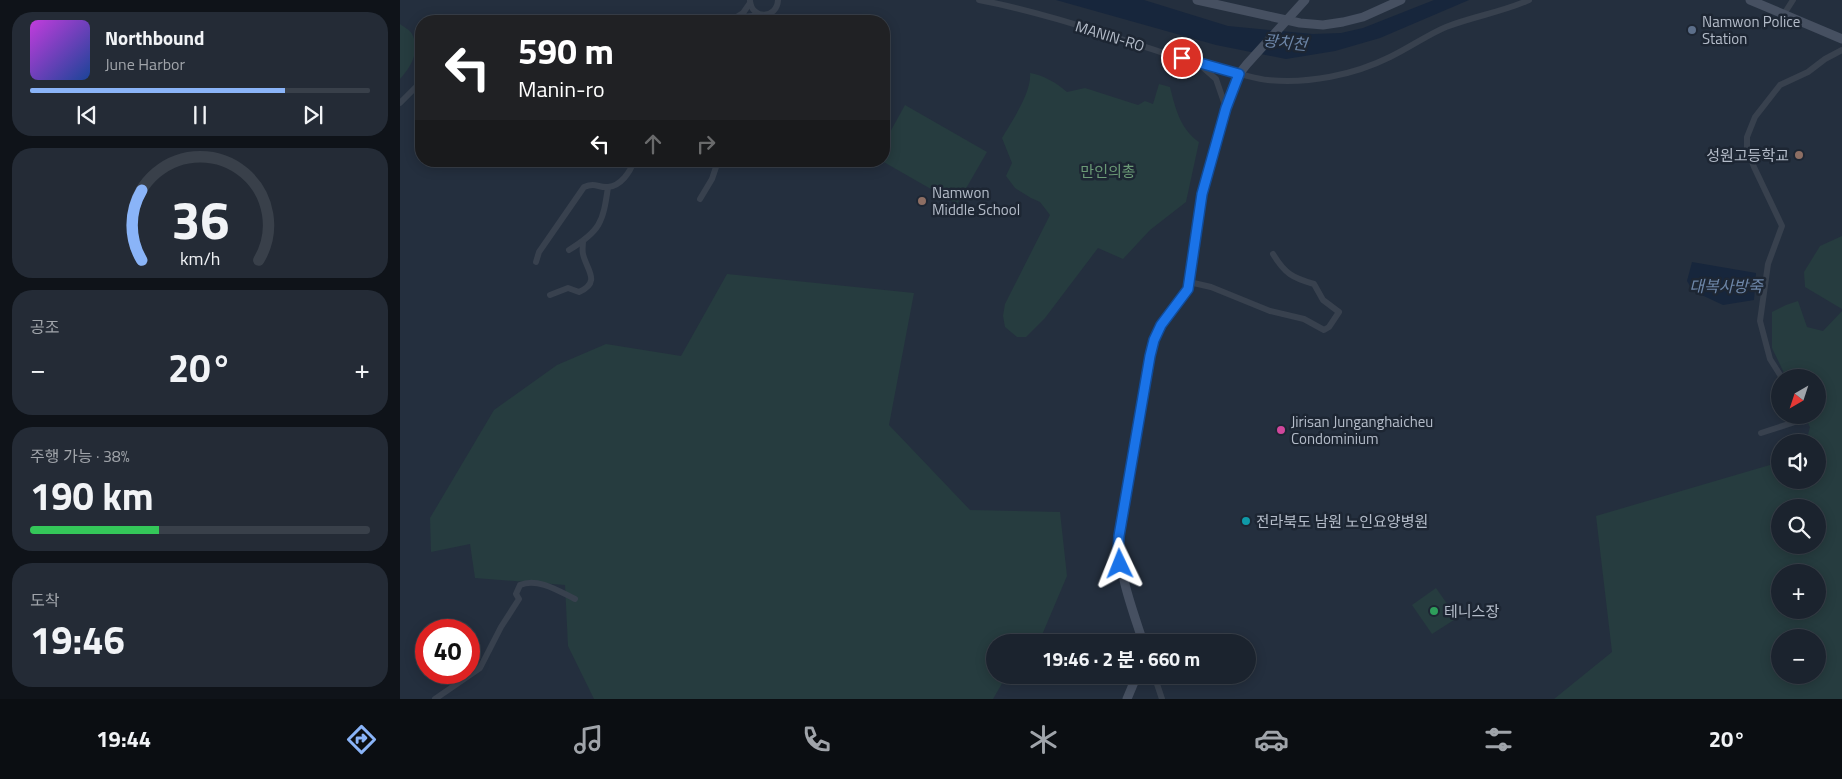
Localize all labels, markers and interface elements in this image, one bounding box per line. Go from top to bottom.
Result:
place label: Namwon Police Station [1702,10,1800,50]
street label: MANIN-RO [1073,15,1148,57]
text: Northbound [105,23,205,52]
text: 590 m [518,24,614,78]
marker: Namwon Police Station [1686,24,1698,36]
water label: 광치천 [1262,28,1310,56]
icon: left [435,35,500,100]
pin [1161,37,1203,79]
icon: arrive [1168,44,1196,72]
text: June Harbor [105,52,185,76]
text: Manin-ro [518,72,605,106]
icon: previous [73,101,101,129]
icon: pause [186,101,214,129]
icon: next [299,101,327,129]
icon: left [586,130,614,158]
icon: ahead [639,130,667,158]
icon: right [692,130,720,158]
place label: 성원고등학교 [1706,144,1789,167]
marker: 성원고등학교 [1793,149,1805,161]
park label: 만인의총 [1080,160,1136,183]
text: 36 [171,180,229,259]
place label: Namwon Middle School [932,181,1020,221]
marker: Namwon Middle School [916,195,928,207]
text: km/h [180,245,220,272]
water label: 대복사방죽 [1689,274,1764,298]
text: 공조 [30,315,59,339]
text: 20° [168,339,232,397]
text: − [30,347,46,390]
text: + [354,347,370,390]
north arrow [1771,369,1826,424]
map controls [1771,369,1826,684]
place label: Jirisan Junganghaicheu Condominium [1291,410,1433,450]
marker: Jirisan Junganghaicheu Condominium [1275,424,1287,436]
button: sound [1771,434,1826,489]
text: 주행 가능 · 38% [30,444,130,468]
text: 190 km [30,467,154,525]
button: search [1771,499,1826,554]
place label: 전라북도 남원 노인요양병원 [1256,510,1428,533]
marker: 전라북도 남원 노인요양병원 [1240,515,1252,527]
position arrow [1093,537,1145,589]
button: + [1771,564,1826,619]
text: 도착 [30,588,59,612]
place label: 테니스장 [1444,600,1499,623]
marker: 테니스장 [1428,605,1440,617]
text: 19:46 [30,611,125,669]
speed limit sign: 40 [415,619,480,684]
button: − [1771,629,1826,684]
text: 19:46 · 2 분 · 660 m [1042,644,1200,673]
text: 19:44 [96,722,151,756]
icon: directions [344,722,379,757]
icon: music [571,722,606,757]
icon: phone [799,722,834,757]
icon: climate [1026,722,1061,757]
icon: car [1254,722,1289,757]
icon: filters [1481,722,1516,757]
text: 20° [1709,722,1746,756]

